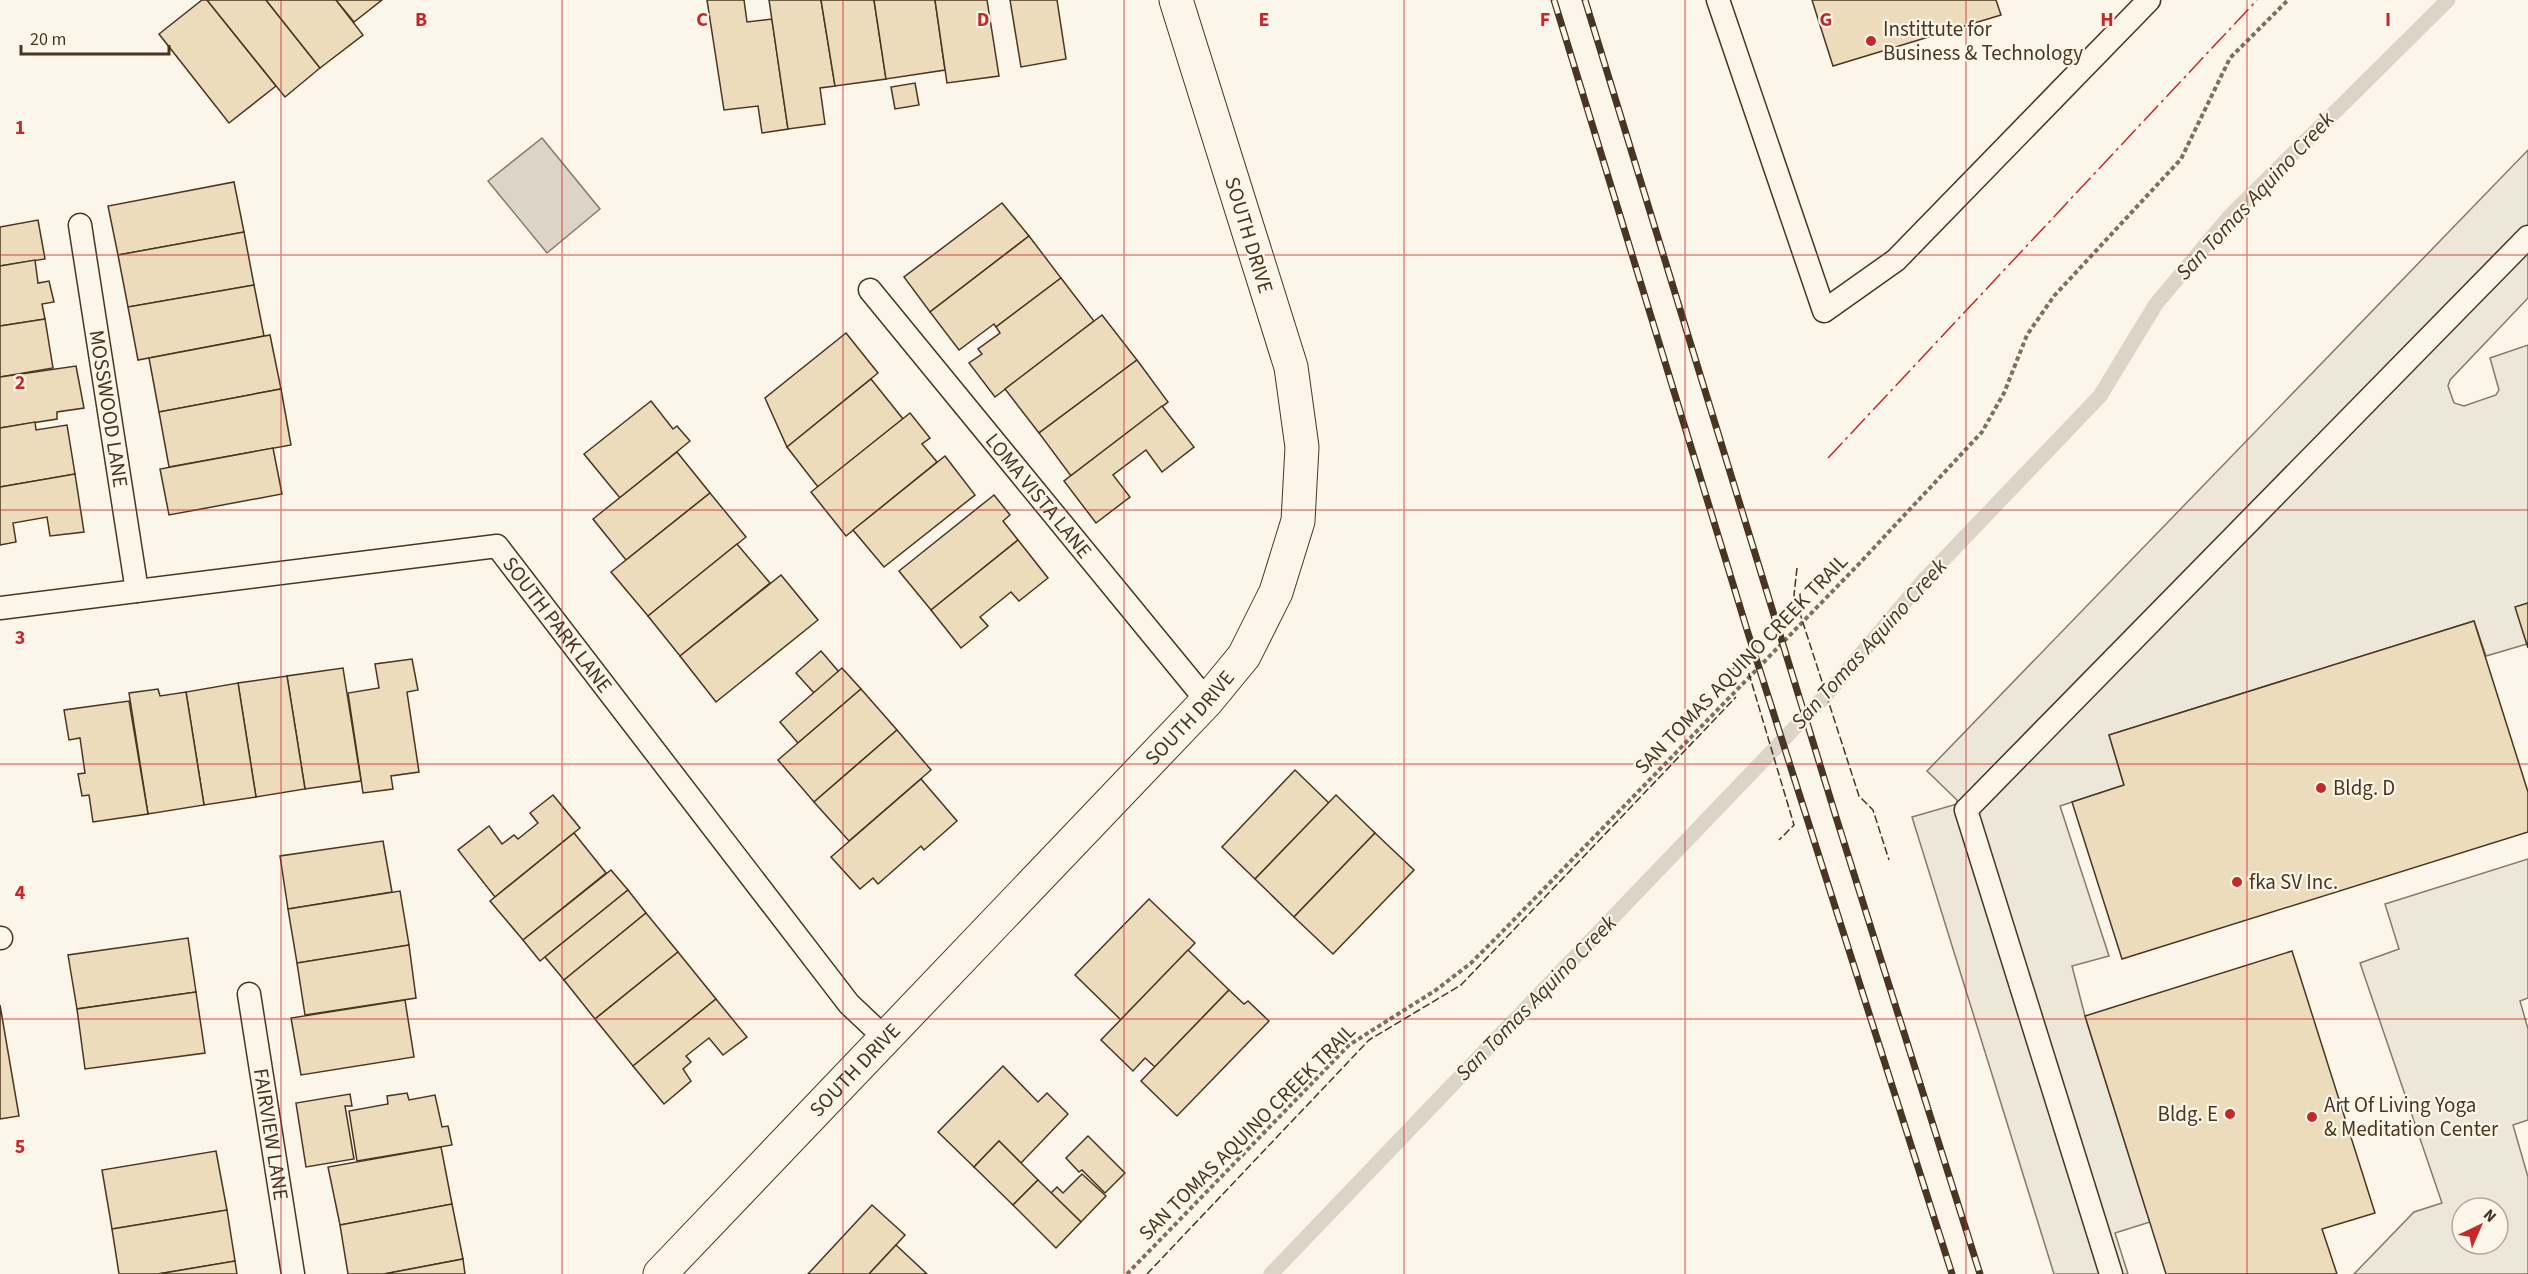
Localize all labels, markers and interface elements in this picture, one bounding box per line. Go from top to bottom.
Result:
text: B [415,6,427,34]
text: C [696,6,708,34]
text: D [977,6,989,34]
text: E [1259,6,1269,34]
text: F [1540,6,1550,34]
text: G [1820,6,1832,34]
text: H [2100,6,2114,34]
text: I [2385,6,2391,34]
place label: Instittute for Business & Technology [1883,14,2083,68]
scale bar [21,18,170,56]
text: 20 m [30,27,66,52]
marker: Instittute for Business & Technology [1864,34,1878,48]
water label: San Tomas Aquino Creek [2168,104,2342,287]
text: 1 [15,114,25,142]
street label: SOUTH DRIVE [1217,173,1281,297]
street label: MOSSWOOD LANE [82,328,136,490]
text: 2 [15,369,25,397]
street label: LOMA VISTA LANE [978,427,1099,565]
street label: SAN TOMAS AQUINO CREEK TRAIL [1627,547,1855,781]
street label: SOUTH PARK LANE [495,550,620,699]
water label: San Tomas Aquino Creek [1783,551,1955,737]
text: 3 [15,624,25,652]
street label: SOUTH DRIVE [1138,664,1241,772]
place label: Bldg. D [2333,773,2395,803]
marker: Bldg. D [2314,781,2328,795]
place label: fka SV Inc. [2249,867,2338,897]
marker: fka SV Inc. [2230,875,2244,889]
text: 4 [15,879,26,907]
water label: San Tomas Aquino Creek [1448,907,1624,1088]
street label: SOUTH DRIVE [802,1016,907,1124]
street label: SAN TOMAS AQUINO CREEK TRAIL [1132,1017,1362,1247]
street label: FAIRVIEW LANE [246,1066,296,1202]
place label: Art Of Living Yoga & Meditation Center [2324,1090,2499,1144]
place label: Bldg. E [2158,1099,2218,1129]
marker: Bldg. E [2223,1107,2237,1121]
marker: Art Of Living Yoga & Meditation Center [2305,1110,2319,1124]
text: 5 [15,1133,25,1161]
north arrow [2450,1196,2510,1256]
text: N [2478,1204,2501,1228]

